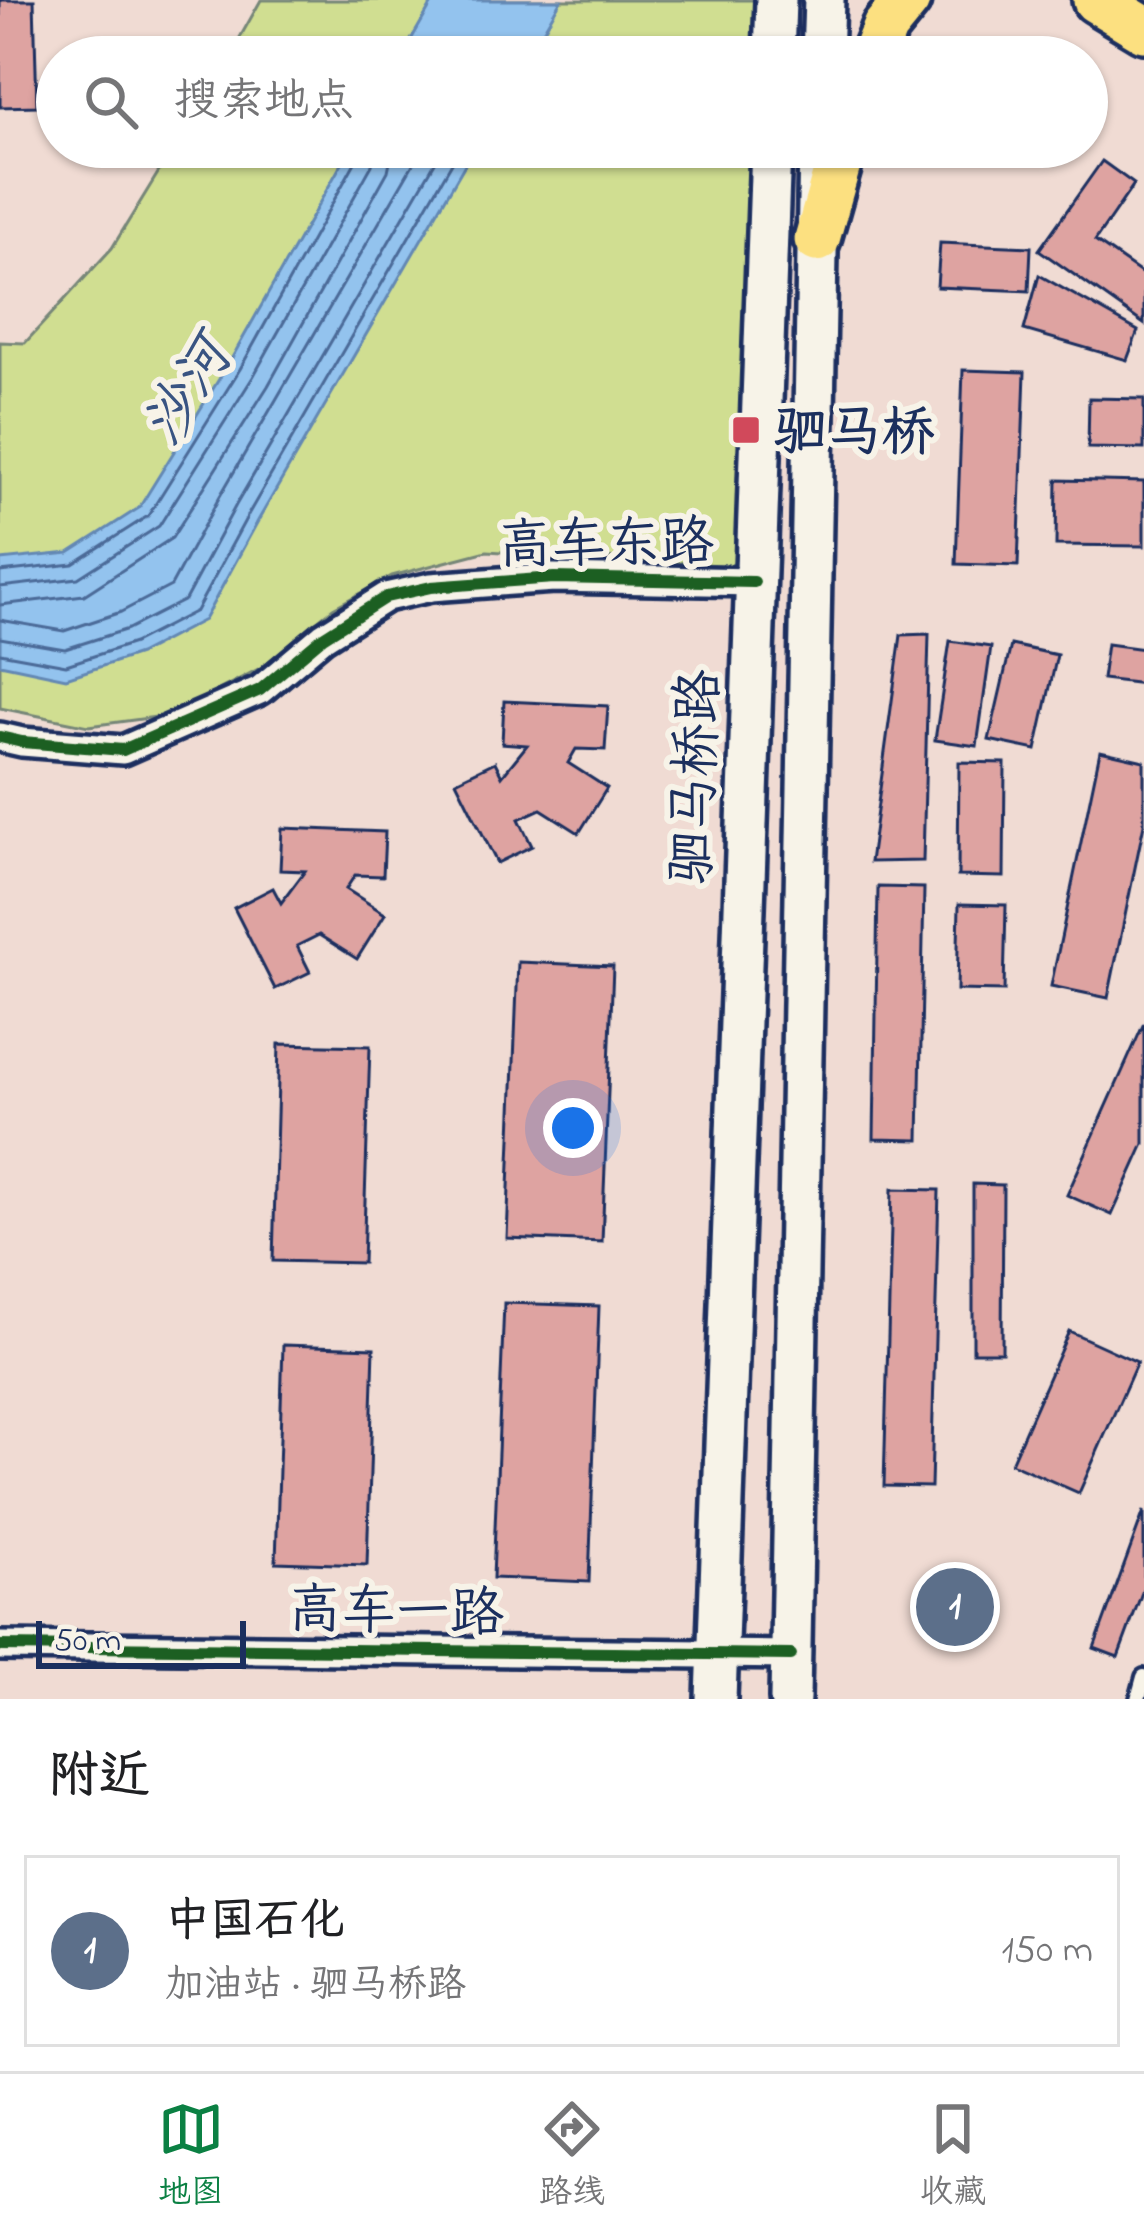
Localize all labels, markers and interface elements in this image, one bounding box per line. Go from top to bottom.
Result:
search box [36,36,1108,168]
icon: search [78,69,144,135]
text: 搜索地点 [174,70,354,136]
water label: 沙河 [125,316,260,464]
place label: 驷马桥 [773,397,935,475]
marker: 驷马桥 [730,414,762,446]
street label: 高车东路 [497,506,715,588]
street label: 驷马桥路 [656,668,742,887]
your location [543,1098,603,1158]
pin: 1 [916,1562,994,1652]
street label: 高车一路 [287,1574,505,1656]
scale bar [36,1615,246,1668]
text: 50 m [54,1618,121,1666]
text: 附近 [48,1741,150,1816]
text: 中国石化 [165,1890,345,1956]
text: 1 [84,1923,96,1980]
text: 150 m [1001,1923,1093,1980]
text: 加油站 · 驷马桥路 [165,1958,466,2015]
tab: 地图 [158,2096,224,2218]
tab: 路线 [539,2096,605,2218]
tab: 收藏 [920,2096,986,2218]

